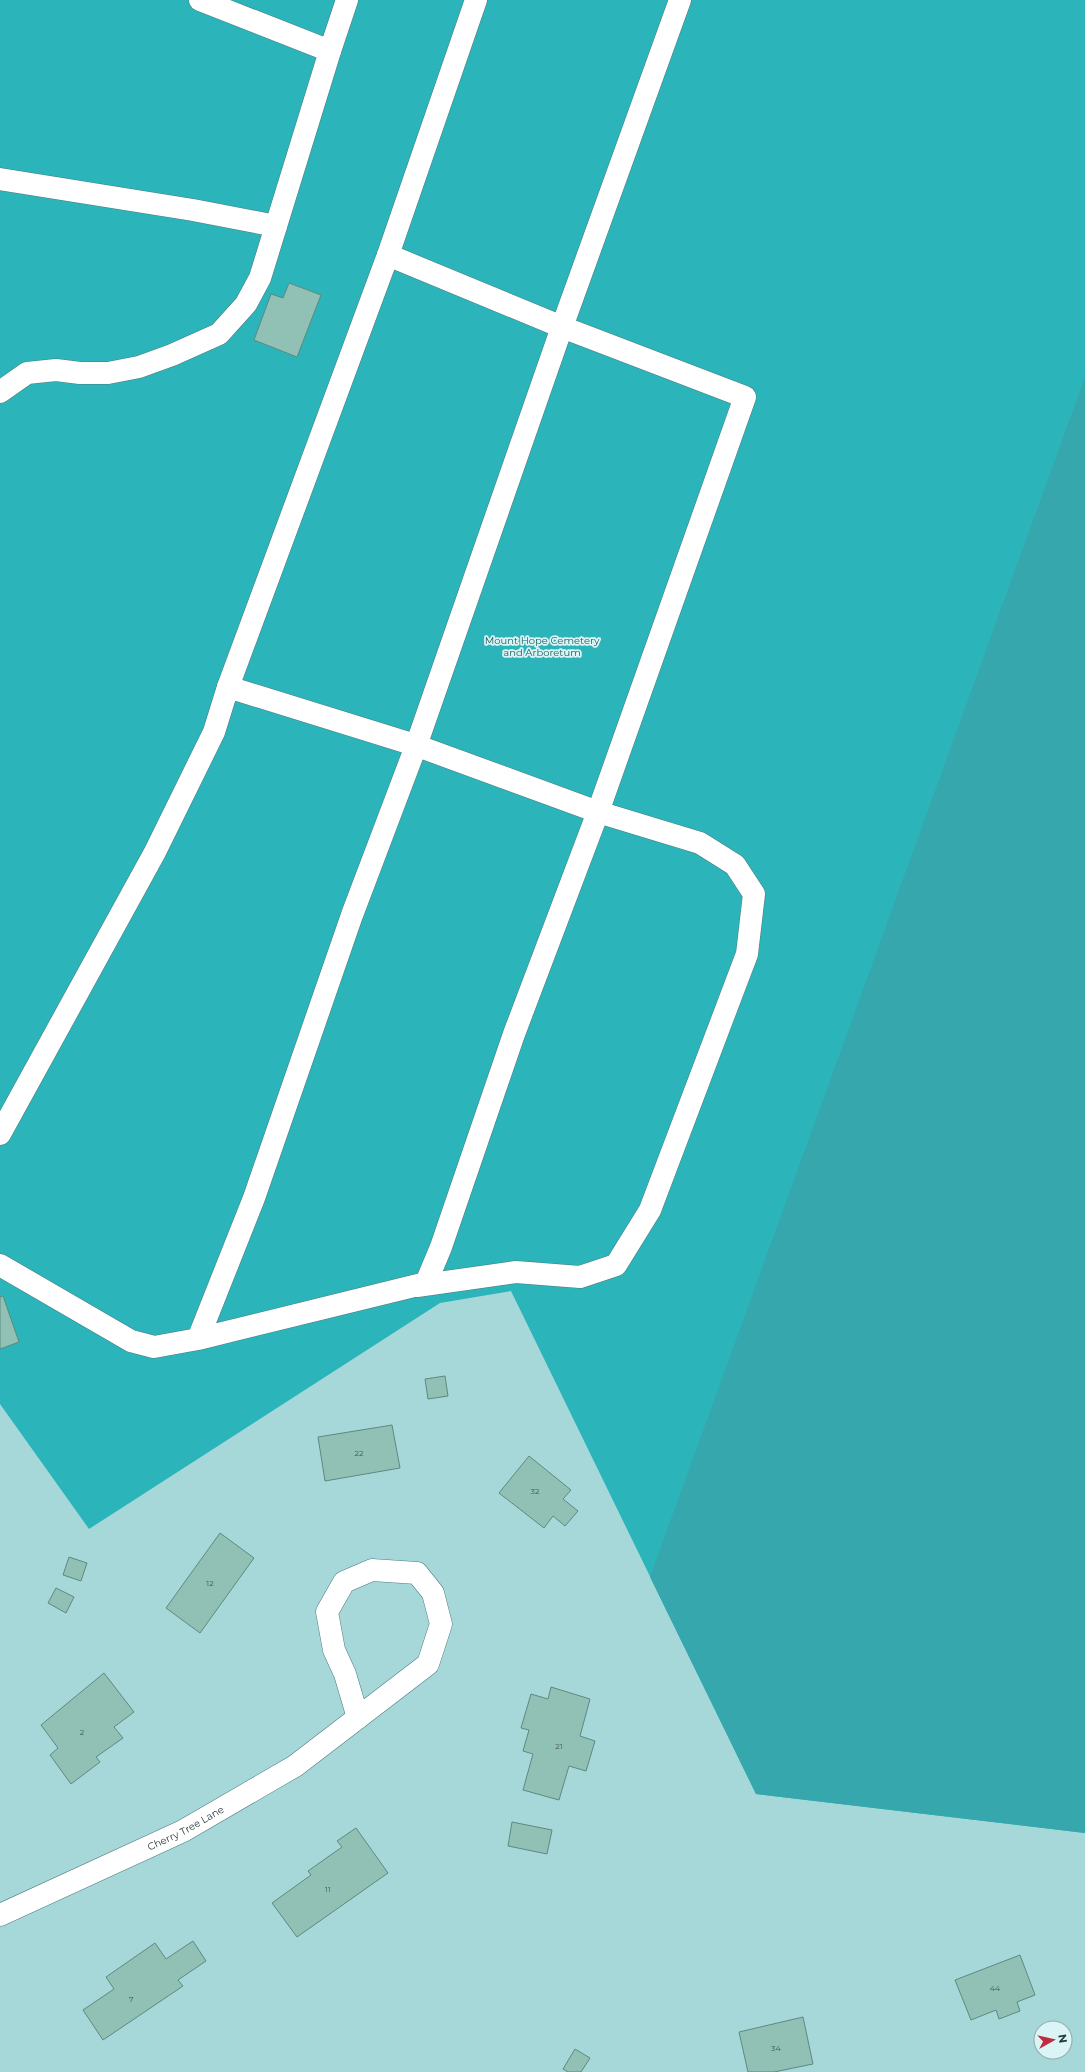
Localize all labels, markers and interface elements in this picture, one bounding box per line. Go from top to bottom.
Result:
park label: Mount Hope Cemetery and Arboretum [485,634,600,659]
house number: 22 [354,1448,364,1458]
house number: 32 [530,1486,540,1496]
house number: 12 [206,1578,214,1588]
house number: 2 [80,1727,85,1737]
house number: 21 [555,1741,563,1751]
street label: Cherry Tree Lane [145,1803,226,1854]
house number: 11 [325,1884,331,1894]
house number: 44 [990,1983,1001,1993]
house number: 7 [129,1994,134,2004]
north arrow [1033,2020,1073,2060]
text: N [1055,2033,1070,2044]
house number: 34 [771,2043,782,2053]

